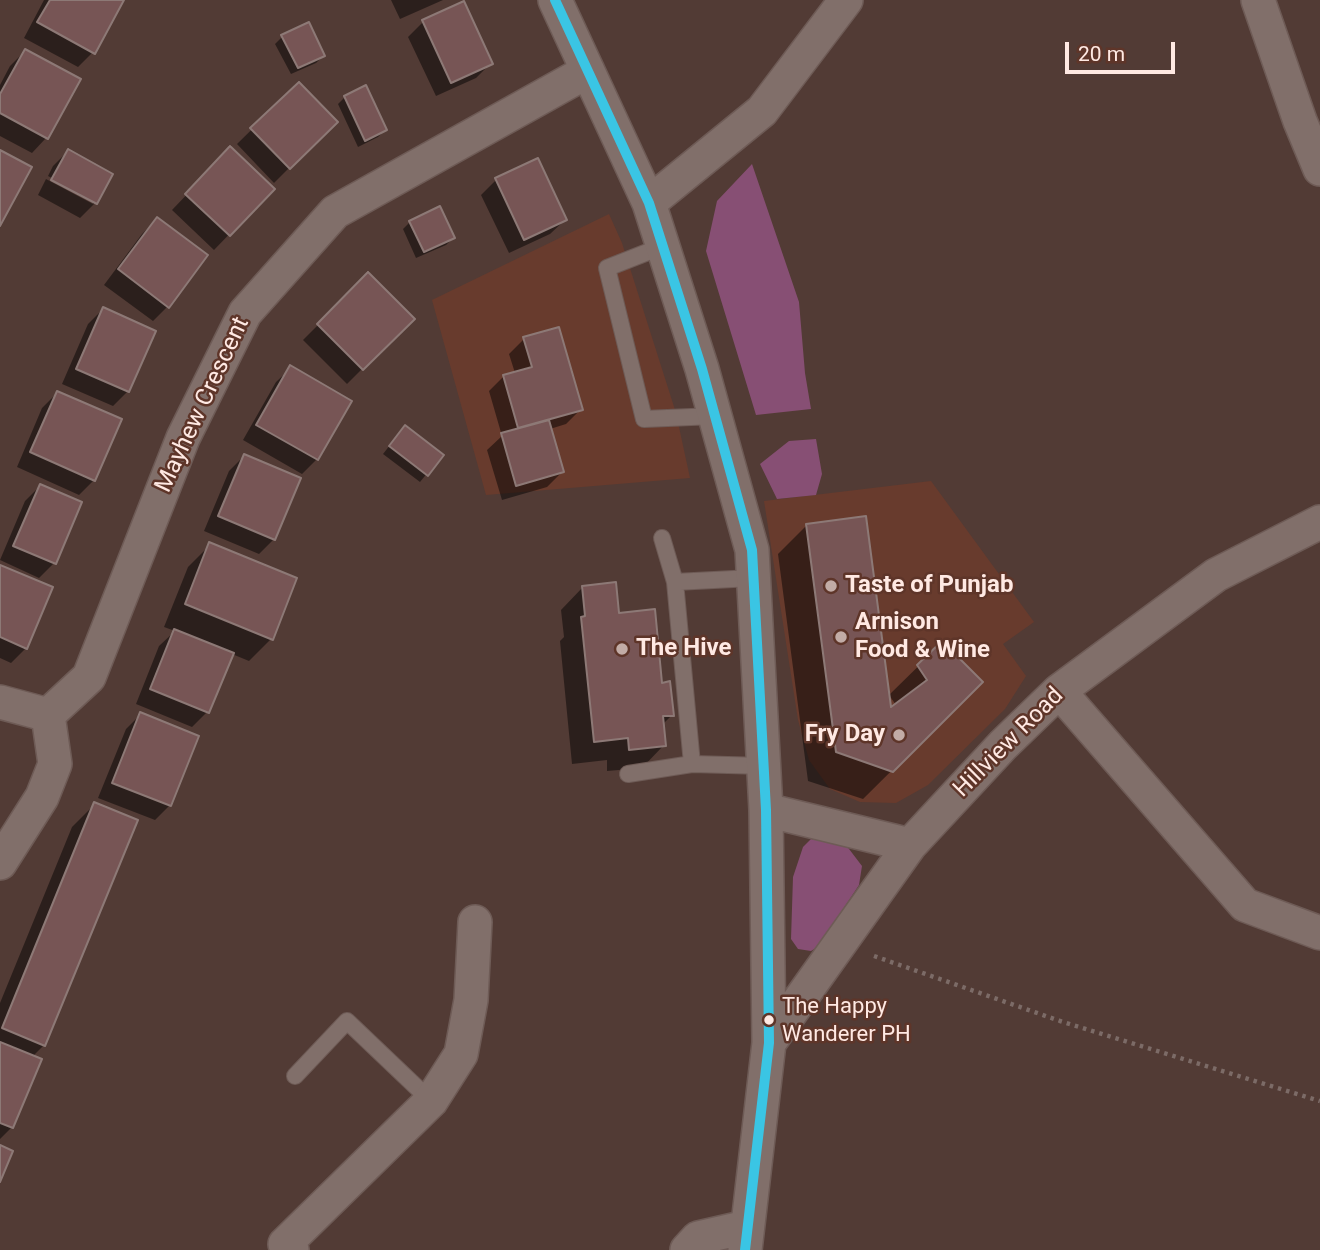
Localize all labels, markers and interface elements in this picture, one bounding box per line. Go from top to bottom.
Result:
scale bar [1068,28,1178,72]
text: 20 m [1078,42,1125,66]
street label: Mayhew Crescent [150,313,256,497]
place label: Taste of Punjab [845,572,1013,600]
marker: Taste of Punjab [823,578,839,594]
place label: Arnison Food & Wine [855,609,990,665]
marker: Arnison Food & Wine [833,629,849,645]
place label: The Hive [636,635,731,663]
marker: The Hive [614,641,630,657]
street label: Hillview Road [948,682,1070,804]
place label: Fry Day [805,721,885,749]
marker: Fry Day [891,727,907,743]
place label: The Happy Wanderer PH [782,994,911,1046]
marker: The Happy Wanderer PH [762,1013,776,1027]

